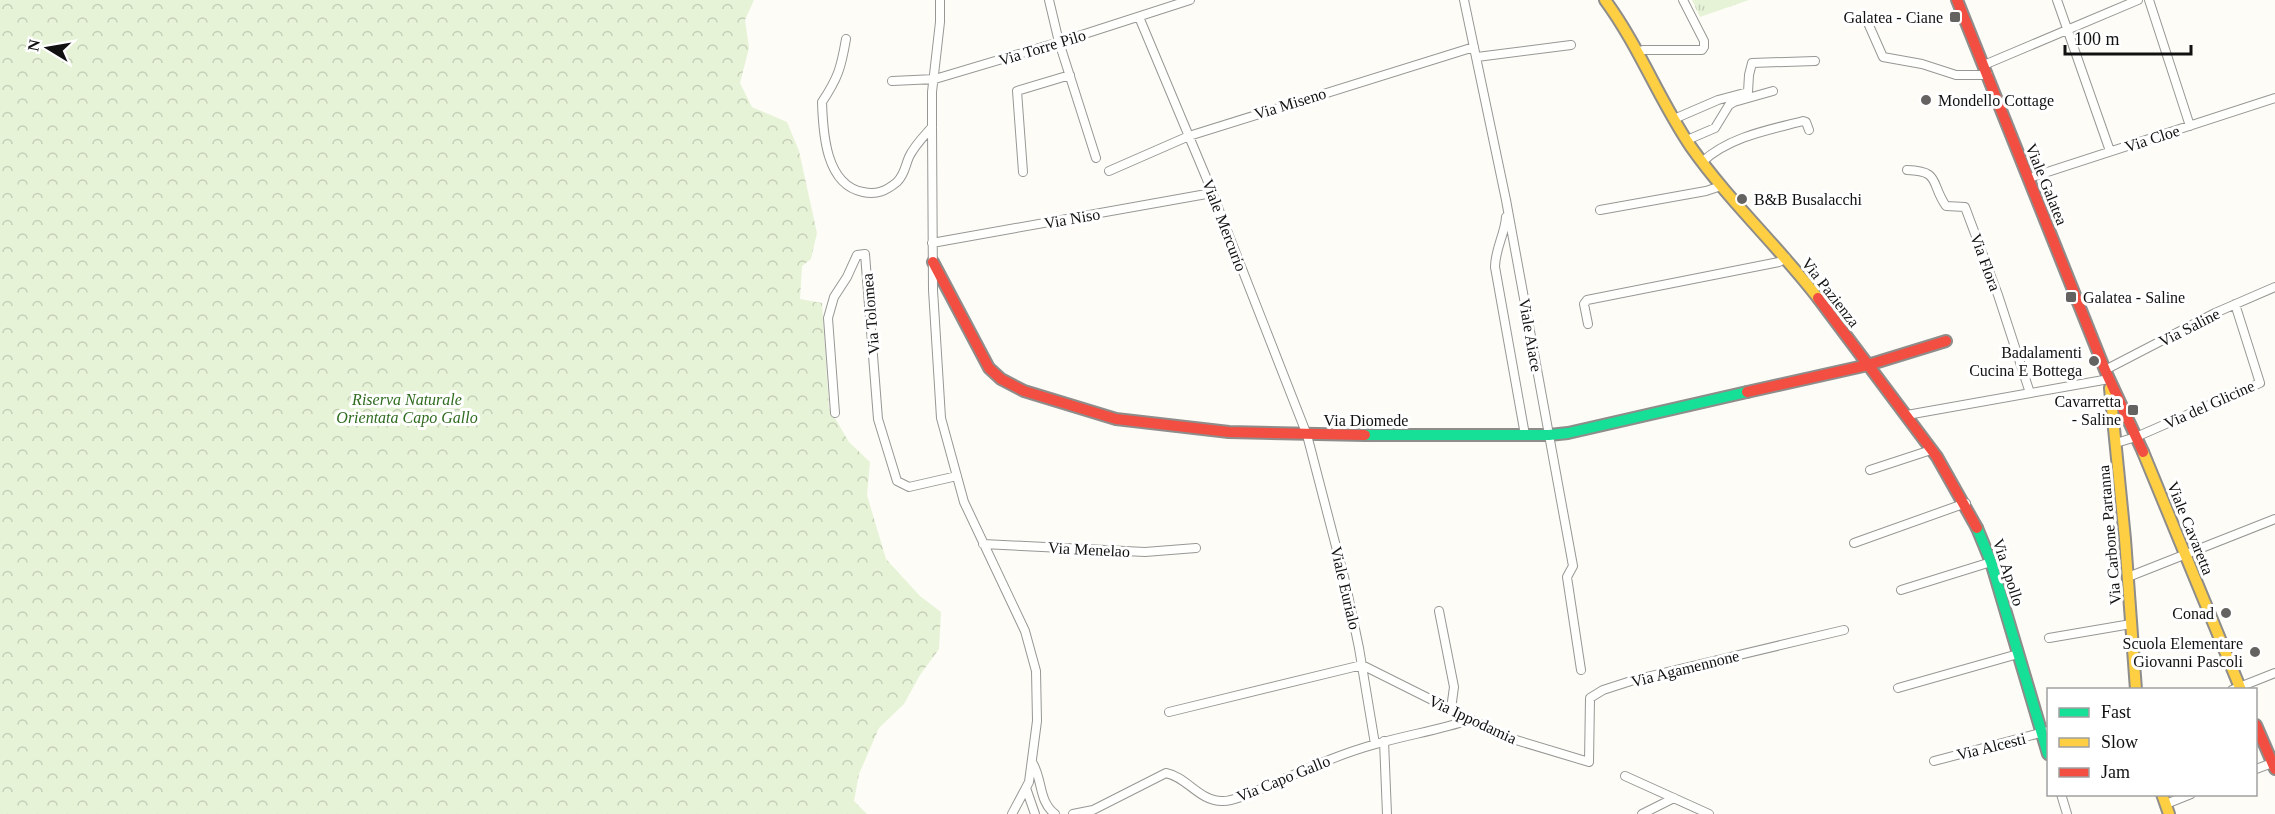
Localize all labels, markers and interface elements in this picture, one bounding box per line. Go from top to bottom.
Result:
place label: Galatea - Ciane [1844,9,1943,26]
marker: Galatea - Ciane [1948,10,1962,24]
north arrow [18,18,78,78]
scale bar [2065,18,2191,56]
street label: Via Torre Pilo [997,26,1088,69]
text: 100 m [2074,29,2120,49]
text: N [24,38,43,53]
street label: Via Miseno [1252,85,1328,122]
place label: Mondello Cottage [1938,92,2054,110]
marker: Mondello Cottage [1919,93,1933,107]
street label: Via Cloe [2123,122,2182,155]
street label: Viale Galatea [2022,141,2071,227]
street label: Viale Mercurio [1199,177,1250,274]
place label: B&B Busalacchi [1754,191,1863,208]
marker: B&B Busalacchi [1735,192,1749,206]
street label: Via Niso [1043,205,1101,232]
street label: Via Flora [1967,231,2004,293]
street label: Via Pazienza [1798,254,1863,330]
street label: Via Tolomea [858,273,883,355]
place label: Galatea - Saline [2083,289,2185,306]
marker: Galatea - Saline [2064,290,2078,304]
street label: Viale Aiace [1516,297,1545,373]
street label: Via Saline [2156,305,2223,350]
place label: Badalamenti Cucina E Bottega [1969,344,2083,380]
marker: Badalamenti Cucina E Bottega [2087,354,2101,368]
street label: Via del Glicine [2162,377,2257,432]
park label: Riserva Naturale Orientata Capo Gallo [336,391,478,427]
place label: Cavarretta - Saline [2054,393,2121,428]
marker: Cavarretta - Saline [2126,403,2140,417]
street label: Via Diomede [1324,412,1408,429]
street label: Via Carbone Partanna [2095,464,2124,606]
street label: Viale Cavaretta [2164,479,2217,577]
street label: Via Apollo [1989,536,2027,608]
street label: Via Menelao [1048,539,1130,560]
street label: Viale Eurialo [1328,545,1363,631]
place label: Conad [2172,605,2214,622]
marker: Conad [2219,606,2233,620]
place label: Scuola Elementare Giovanni Pascoli [2123,635,2244,670]
marker: Scuola Elementare Giovanni Pascoli [2248,645,2262,659]
street label: Via Agamennone [1629,647,1741,691]
legend [2047,688,2257,796]
street label: Via Ippodamia [1426,692,1519,748]
text: Fast [2101,702,2131,722]
street label: Via Alcesti [1955,730,2028,763]
text: Slow [2101,732,2138,752]
street label: Via Capo Gallo [1234,752,1333,806]
text: Jam [2101,762,2130,782]

